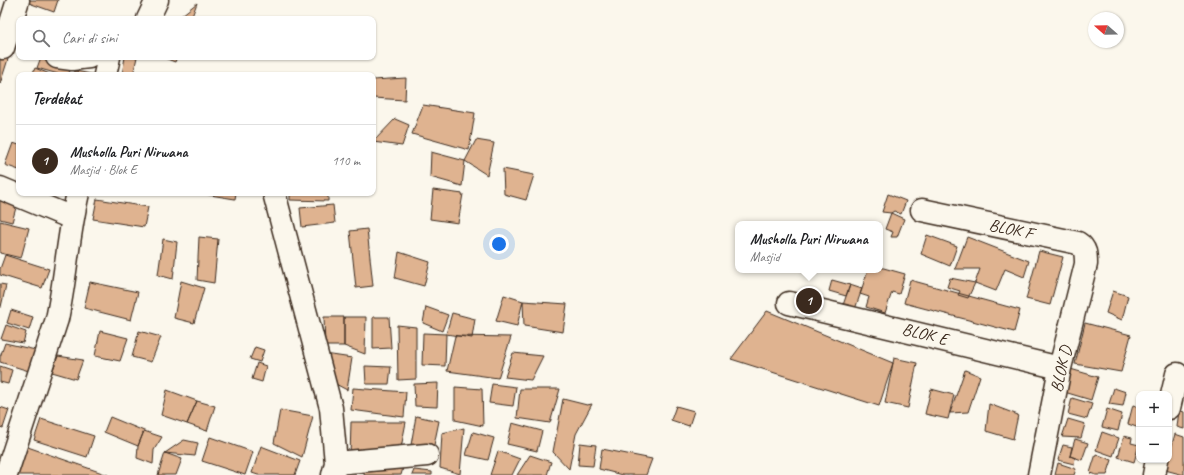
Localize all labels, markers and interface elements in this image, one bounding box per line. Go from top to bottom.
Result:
north arrow [1088,12,1124,48]
search box [16,16,376,60]
icon: search [30,27,52,49]
text: Cari di sini [62,29,117,48]
text: Terdekat [32,88,82,109]
text: Musholla Puri Nirwana [70,143,188,162]
text: 1 [42,153,48,169]
text: 110 m [332,153,360,169]
text: Masjid · Blok E [70,162,137,178]
street label: BLOK F [987,214,1039,245]
popup [735,221,883,273]
text: Musholla Puri Nirwana [750,230,868,249]
your location [489,234,509,254]
text: Masjid [750,249,780,265]
pin: 1 [796,286,822,316]
street label: BLOK E [900,318,952,350]
street label: BLOK D [1046,342,1077,394]
map controls [1136,391,1172,463]
button: + [1136,391,1172,427]
button: − [1136,427,1172,463]

